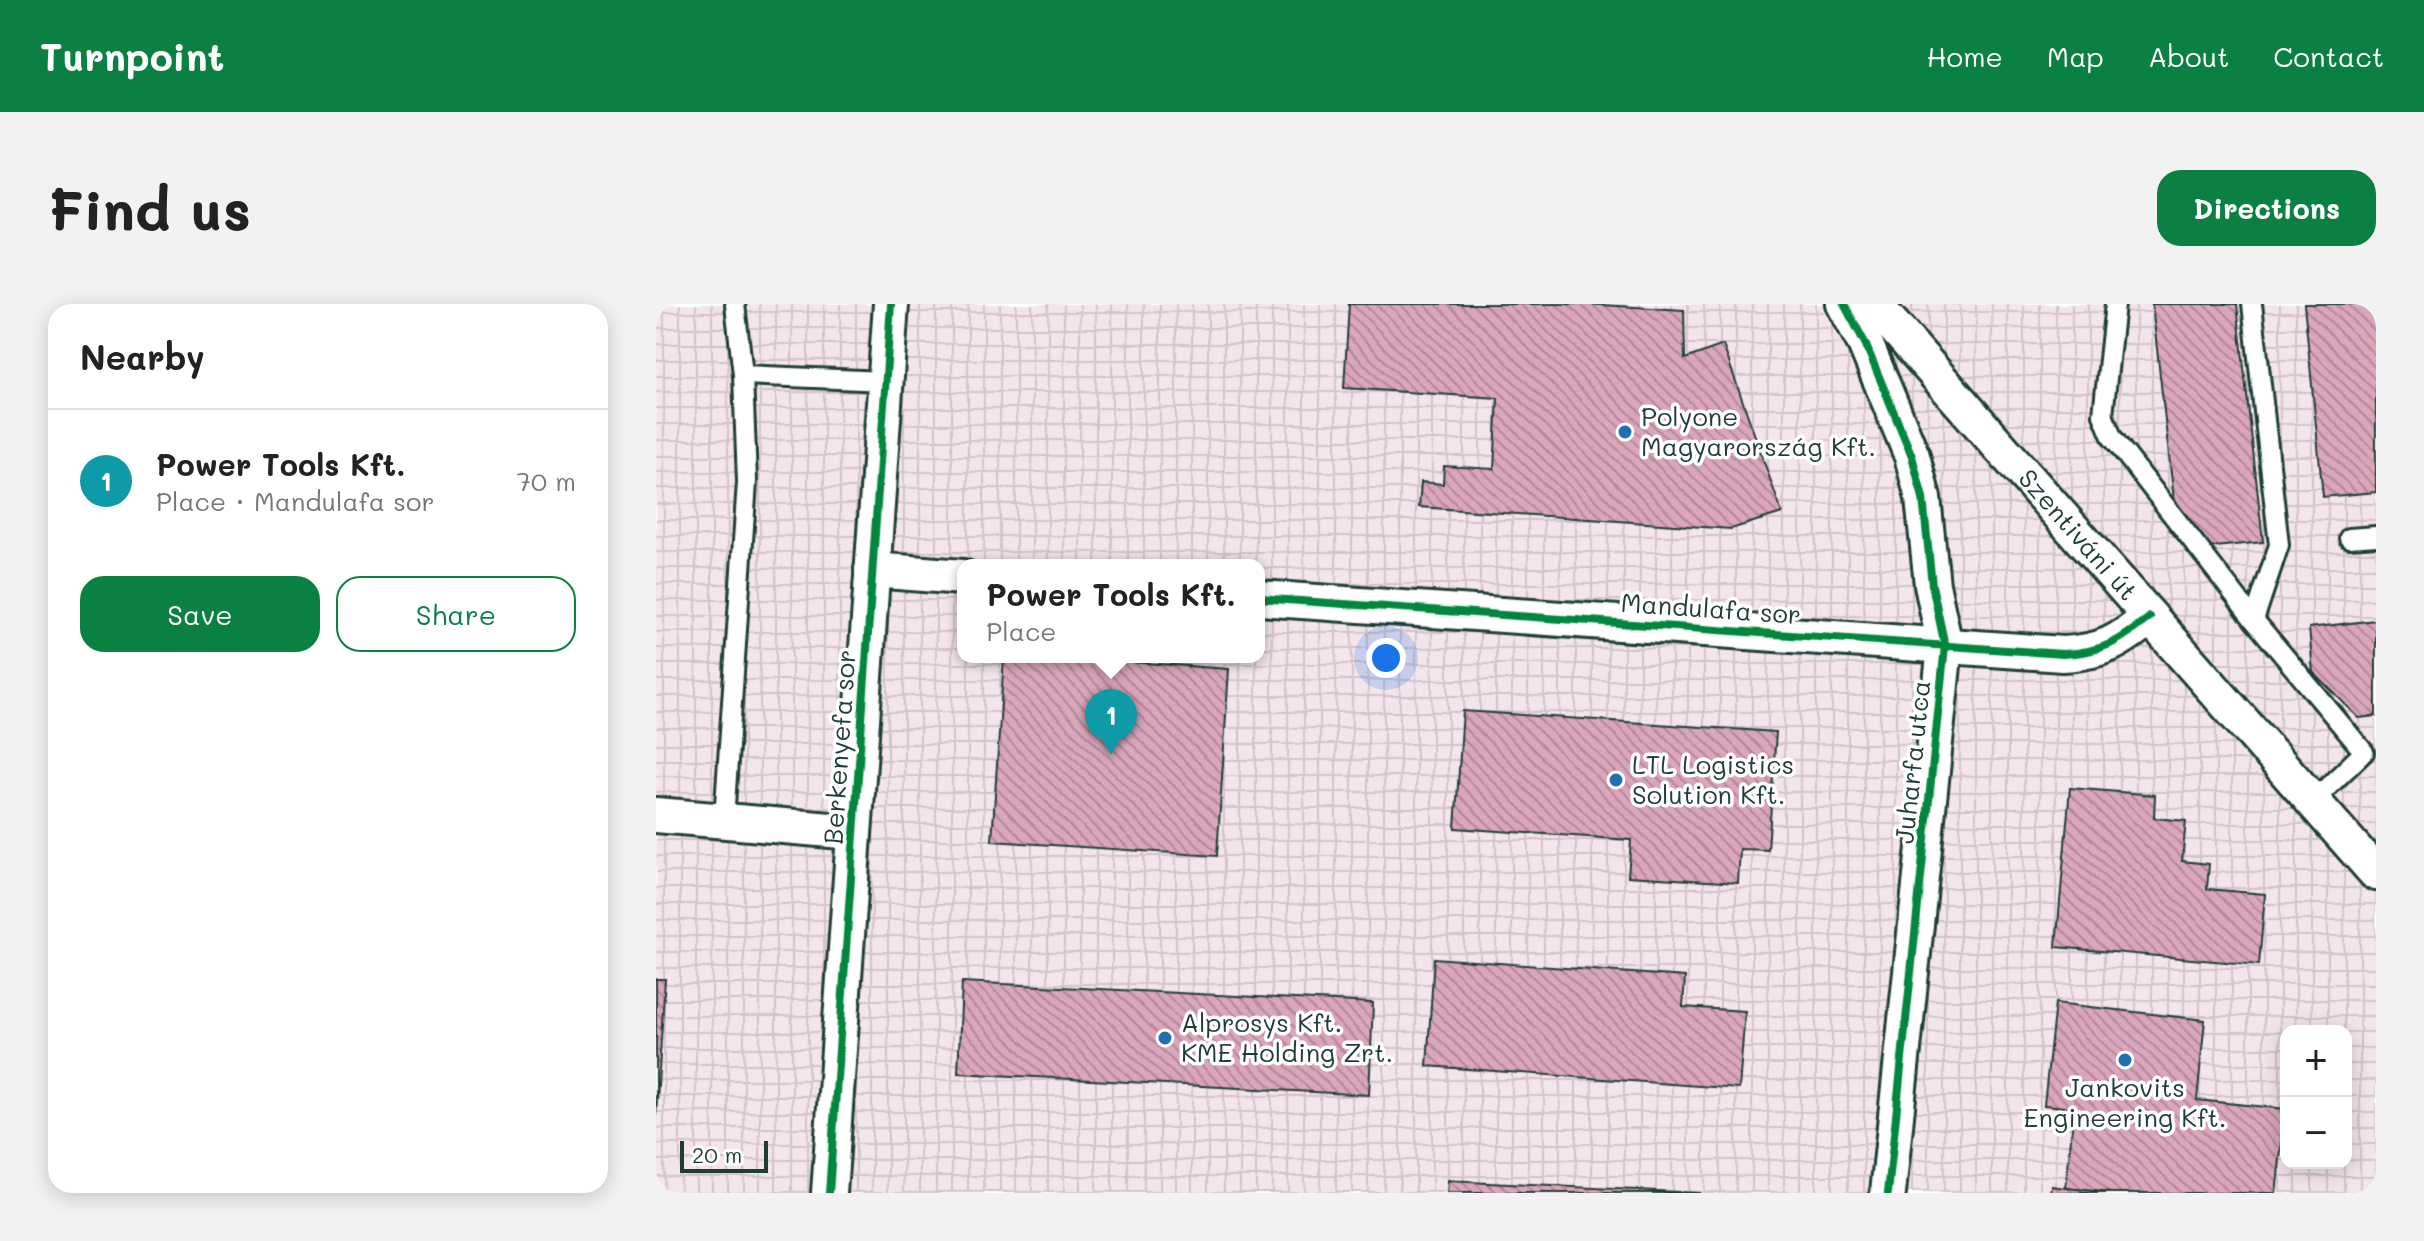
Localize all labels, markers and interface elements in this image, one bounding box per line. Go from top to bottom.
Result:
text: Turnpoint [40,31,224,81]
text: Home [1927,38,2003,74]
text: Map [2047,38,2104,74]
text: About [2148,38,2229,74]
text: Contact [2273,38,2384,74]
button: Directions [2157,170,2376,246]
text: Find us [48,172,251,245]
text: Nearby [80,334,205,379]
place label: Polyone Magyarország Kft. [1641,399,1876,463]
marker: Polyone Magyarország Kft. [1616,423,1634,441]
text: Power Tools Kft. [156,444,405,484]
street label: Szentiváni út [2011,461,2146,607]
text: 1 [100,464,112,498]
text: 70 m [516,464,576,498]
text: Place · Mandulafa sor [156,484,434,518]
popup [957,559,1265,663]
text: Power Tools Kft. [986,574,1236,614]
button: Save [80,576,320,652]
button: Share [336,576,576,652]
street label: Mandulafa sor [1620,585,1802,631]
text: Place [986,614,1056,648]
your location [1366,638,1406,678]
street label: Berkenyefa sor [815,648,863,845]
street label: Juharfa utca [1887,678,1937,845]
pin: 1 [1085,689,1137,755]
place label: LTL Logistics Solution Kft. [1632,747,1794,811]
marker: LTL Logistics Solution Kft. [1607,771,1625,789]
place label: Alprosys Kft. KME Holding Zrt. [1181,1005,1393,1069]
map controls [2280,1025,2352,1169]
button: + [2280,1025,2352,1097]
marker: Alprosys Kft. KME Holding Zrt. [1156,1029,1174,1047]
marker: Jankovits Engineering Kft. [2116,1051,2134,1069]
place label: Jankovits Engineering Kft. [2024,1070,2226,1134]
button: − [2280,1097,2352,1169]
scale bar [680,1137,768,1173]
text: 20 m [692,1140,742,1169]

